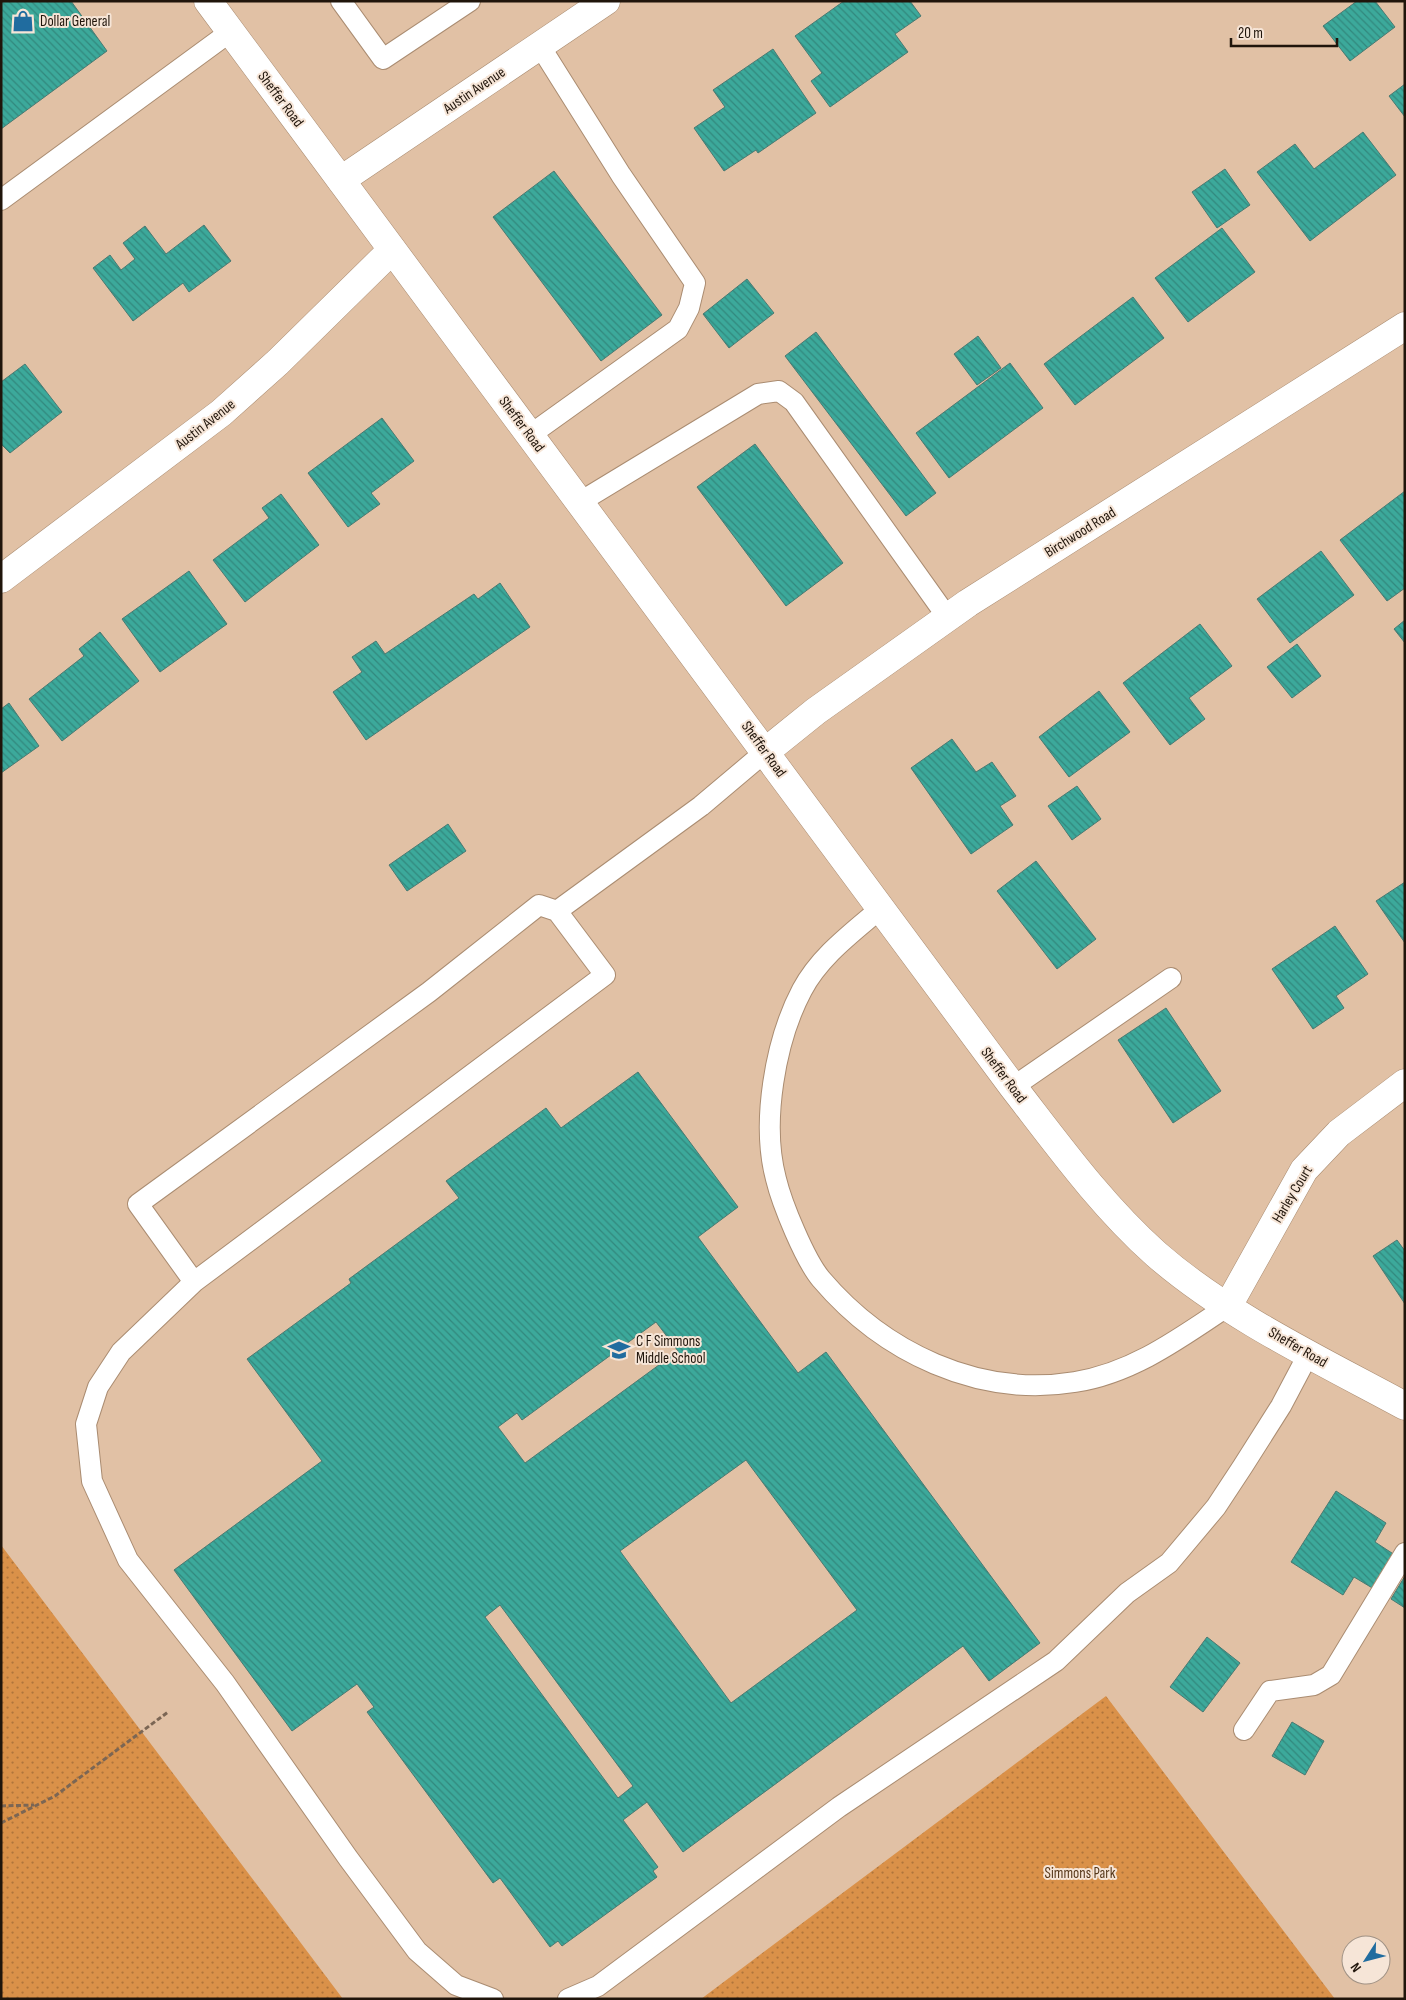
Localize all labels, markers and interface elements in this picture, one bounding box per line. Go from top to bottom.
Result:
shop icon: Dollar General [10,8,36,34]
place label: Dollar General [40,12,110,31]
scale bar [1231,15,1337,47]
text: 20 m [1238,24,1263,43]
street label: Austin Avenue [439,63,509,119]
street label: Sheffer Road [253,68,308,131]
street label: Sheffer Road [494,393,549,456]
street label: Austin Avenue [171,395,239,454]
street label: Birchwood Road [1041,503,1119,562]
street label: Sheffer Road [737,717,790,781]
street label: Sheffer Road [976,1044,1031,1107]
street label: Harley Court [1268,1162,1317,1226]
street label: Sheffer Road [1265,1323,1331,1372]
place label: C F Simmons Middle School [636,1332,706,1368]
school or university icon: C F Simmons Middle School [606,1337,632,1363]
park label: Simmons Park [1045,1864,1116,1883]
north arrow [1341,1935,1391,1985]
text: N [1347,1959,1365,1975]

